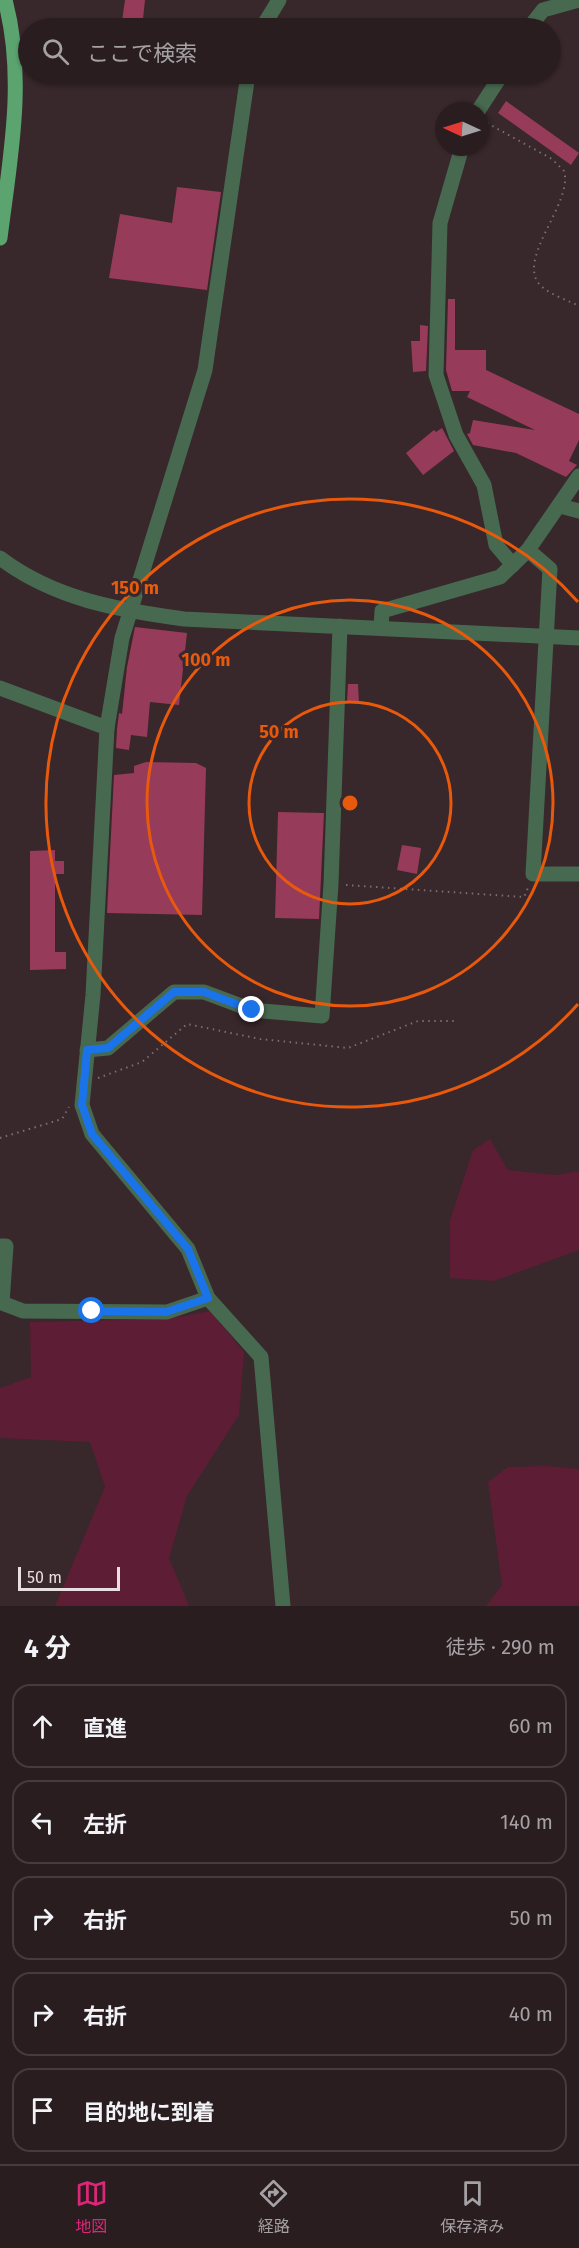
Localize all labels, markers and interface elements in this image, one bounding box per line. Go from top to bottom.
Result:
search box [18,18,561,84]
icon: search [39,35,72,68]
text: ここで検索 [87,40,197,67]
north arrow [435,102,489,156]
text: 150 m [111,577,159,599]
text: 100 m [182,649,230,671]
text: 50 m [259,721,299,743]
centre of rings [340,793,360,813]
route end [238,996,264,1022]
route start [78,1297,104,1323]
scale bar [18,1564,120,1592]
text: 50 m [27,1568,62,1587]
text: 4 分 [24,1633,71,1664]
text: 徒歩 · 290 m [446,1635,555,1659]
icon: ahead [26,1710,59,1743]
text: 60 m [509,1714,553,1738]
text: 直進 [83,1715,127,1742]
icon: left [26,1806,59,1839]
text: 140 m [500,1810,553,1834]
text: 左折 [83,1811,127,1838]
icon: right [26,1902,59,1935]
text: 50 m [509,1906,553,1930]
text: 右折 [83,1907,127,1934]
icon: right [26,1998,59,2031]
text: 40 m [509,2002,553,2026]
text: 右折 [83,2003,127,2030]
icon: arrive [26,2094,59,2127]
text: 目的地に到着 [83,2099,215,2126]
tab: 地図 [75,2177,108,2237]
tab: 経路 [257,2177,290,2237]
tab: 保存済み [440,2177,504,2237]

